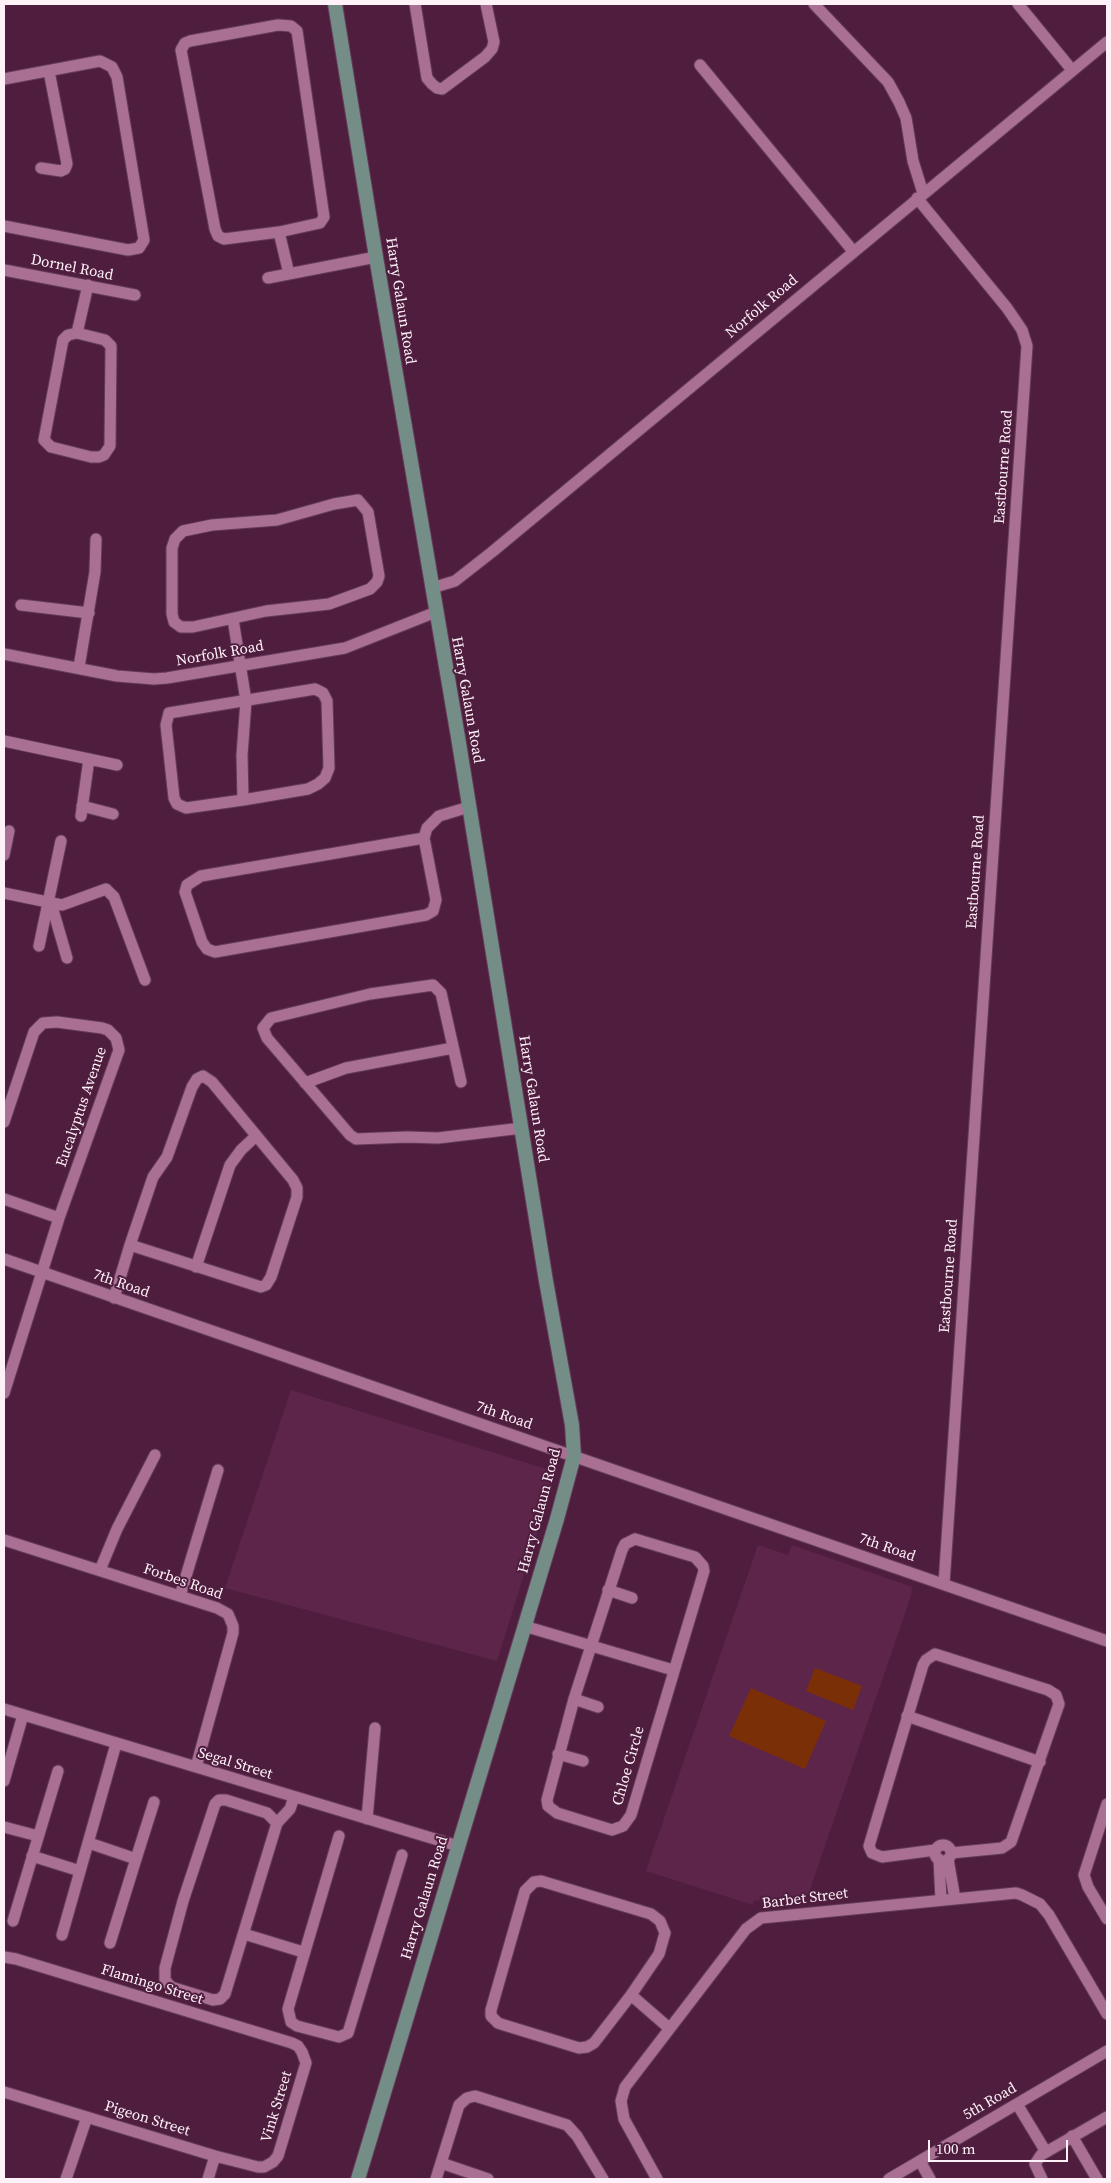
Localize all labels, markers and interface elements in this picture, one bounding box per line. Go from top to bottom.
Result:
street label: Harry Galaun Road [381,236,419,366]
street label: Dornel Road [29,251,115,285]
street label: Norfolk Road [722,272,802,342]
street label: Eastbourne Road [991,409,1017,525]
street label: Harry Galaun Road [447,635,487,765]
street label: Norfolk Road [175,637,265,671]
street label: Eastbourne Road [963,814,989,930]
street label: Harry Galaun Road [514,1034,552,1164]
street label: Eucalyptus Avenue [53,1045,111,1169]
street label: Eastbourne Road [936,1218,962,1334]
street label: 7th Road [90,1266,152,1302]
street label: 7th Road [473,1398,535,1434]
street label: Harry Galaun Road [515,1447,565,1575]
street label: 7th Road [856,1530,918,1566]
street label: Forbes Road [141,1560,225,1604]
street label: Chloe Circle [609,1724,649,1808]
street label: Segal Street [195,1744,275,1784]
street label: Harry Galaun Road [398,1834,452,1962]
street label: Barbet Street [761,1885,849,1913]
street label: Flamingo Street [99,1961,205,2009]
street label: Vink Street [258,2069,296,2145]
street label: 5th Road [960,2079,1020,2125]
street label: Pigeon Street [102,2097,192,2141]
scale bar [931,2130,1071,2162]
text: 100 m [936,2138,976,2159]

